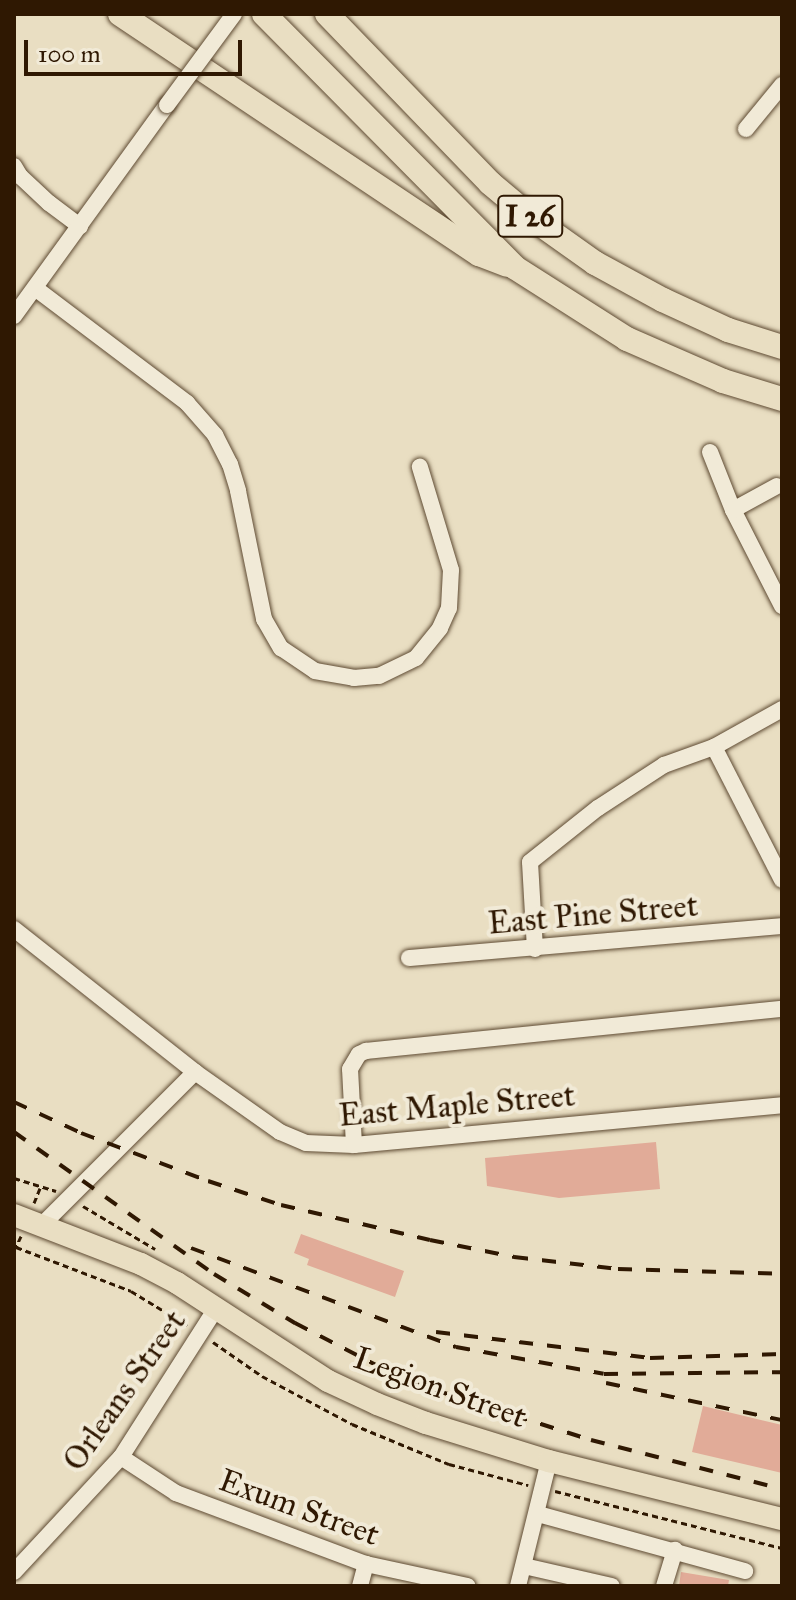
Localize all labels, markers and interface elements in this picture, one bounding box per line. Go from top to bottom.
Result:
scale bar [28,24,246,74]
text: 100 m [38,39,101,69]
road number: I 26 [496,190,564,242]
street label: East Pine Street [486,887,700,943]
street label: East Maple Street [337,1077,577,1135]
street label: Orleans Street [56,1303,194,1479]
street label: Legion Street [349,1339,531,1437]
street label: Exum Street [214,1461,384,1555]

